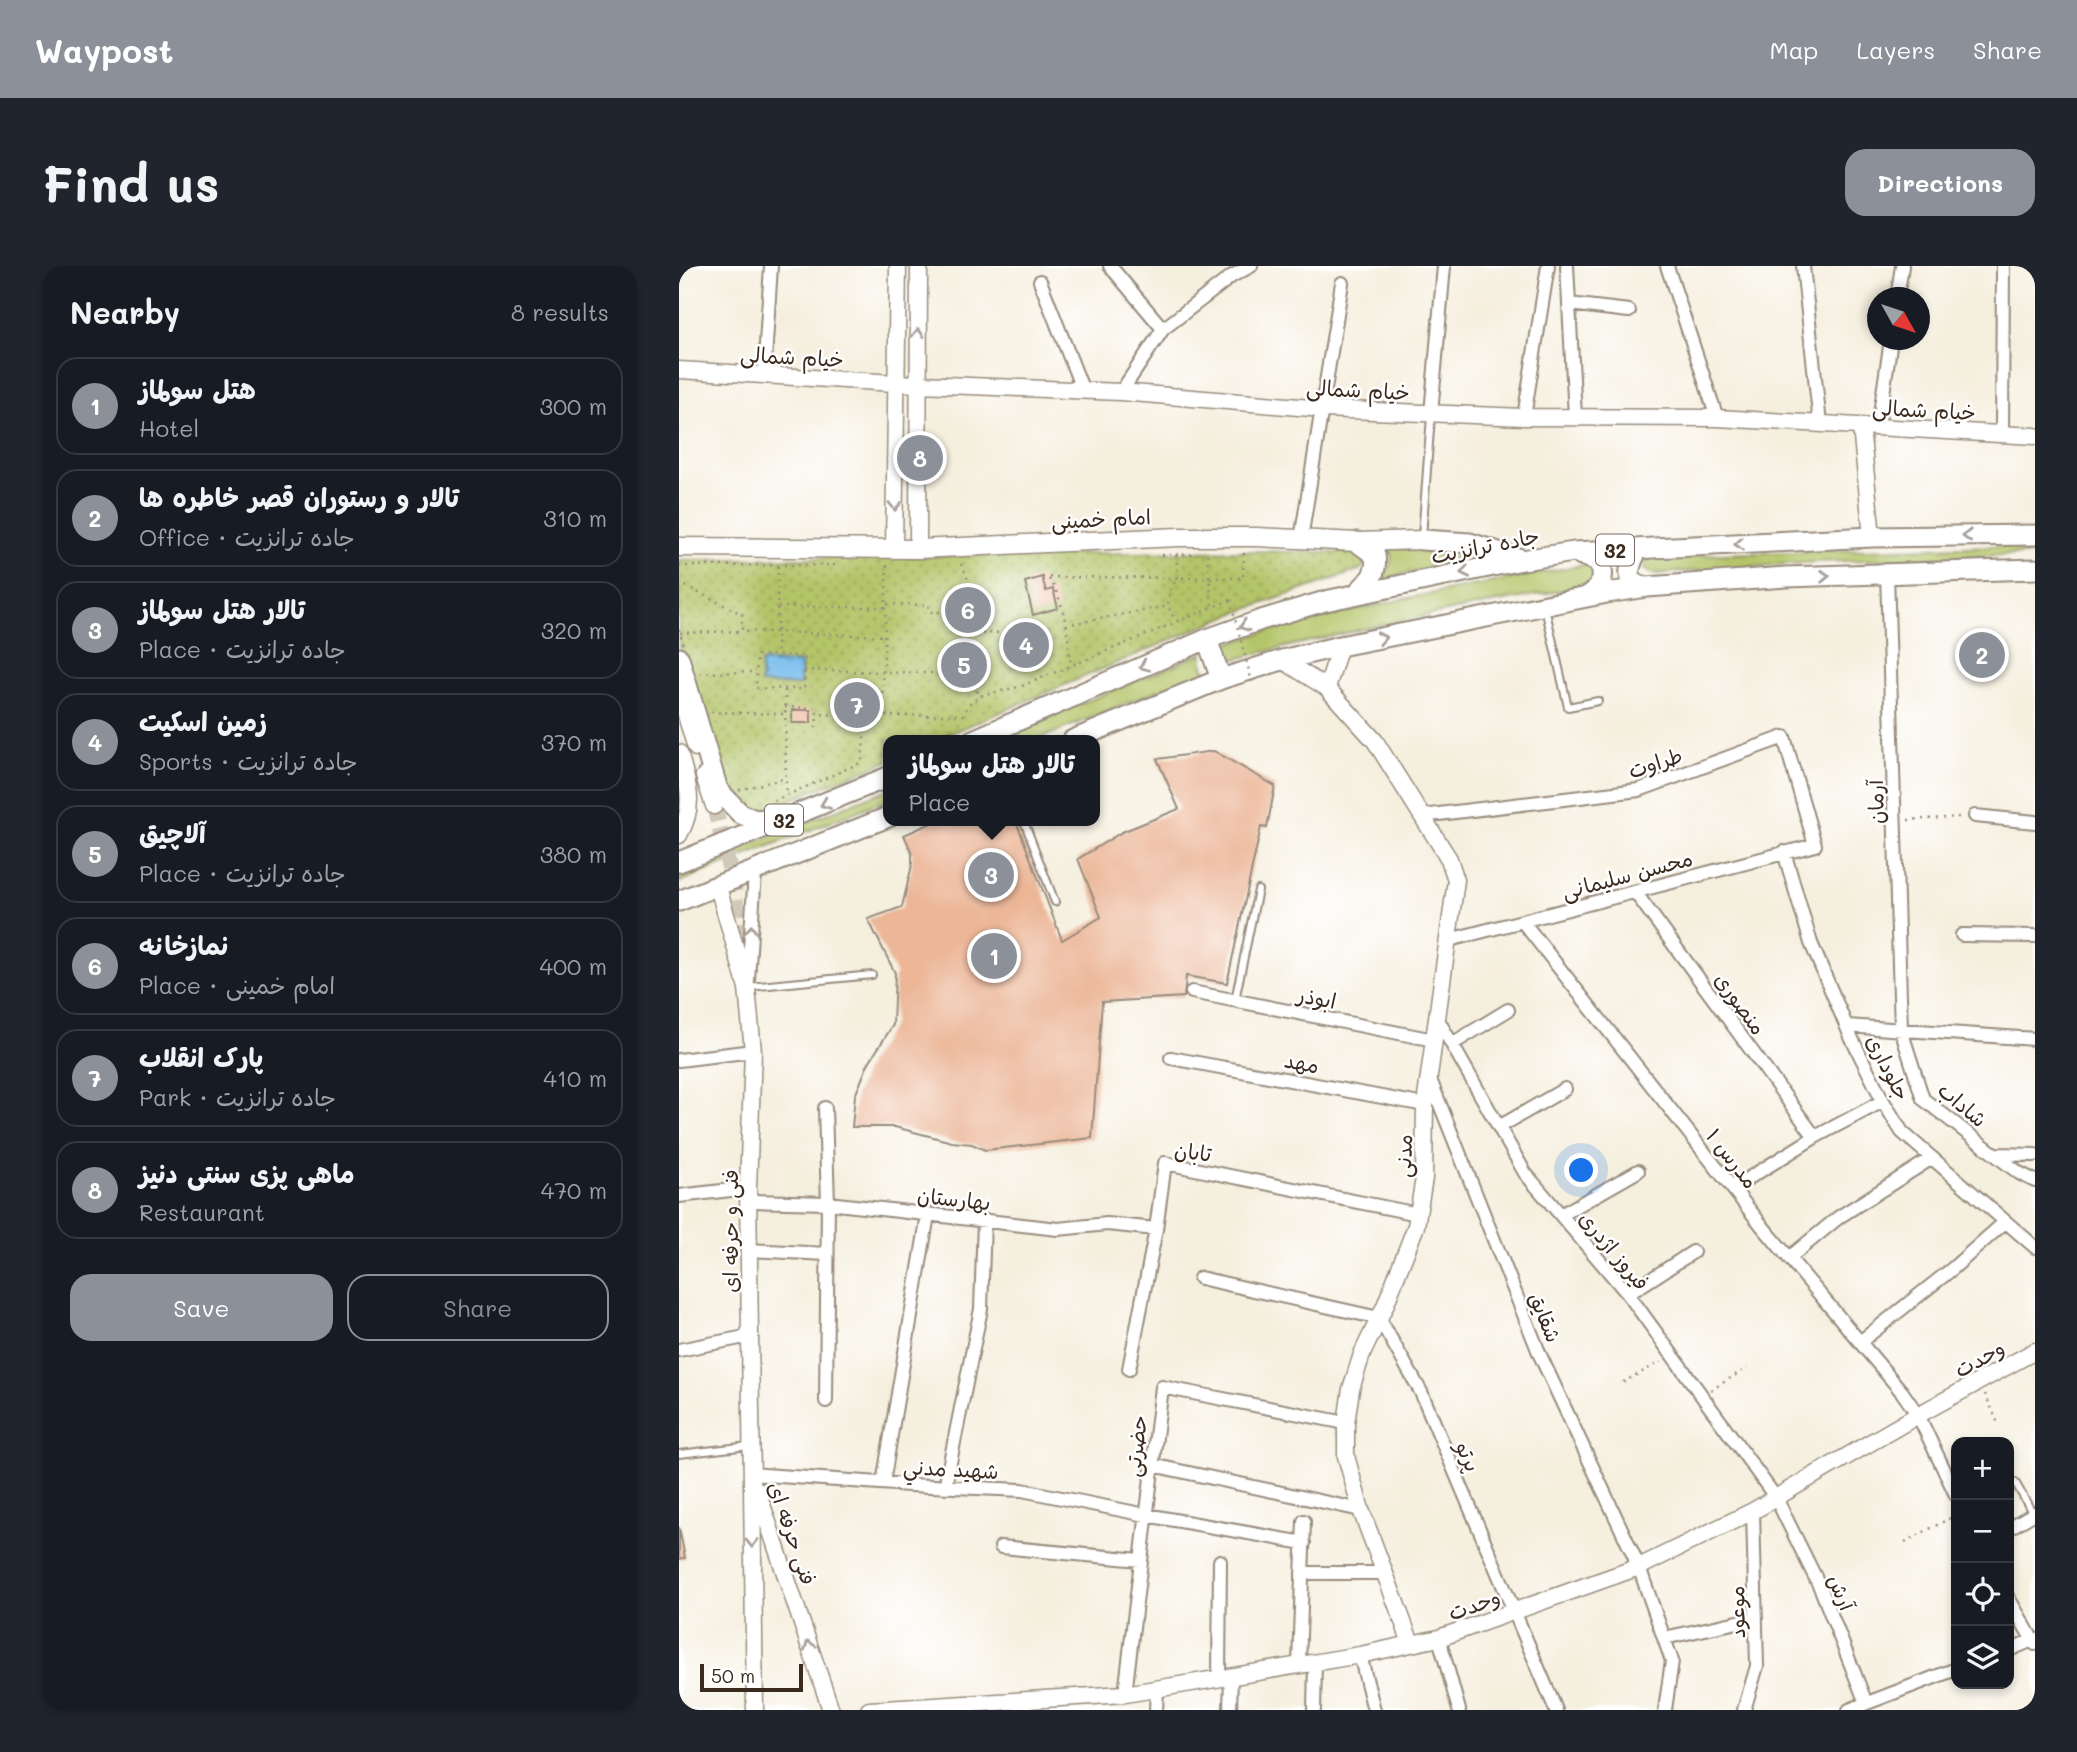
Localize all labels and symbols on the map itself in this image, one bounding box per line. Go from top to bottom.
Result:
north arrow [1867,287,1930,350]
one-way arrow [910,328,926,338]
street label: خیام شمالی [739,340,845,376]
street label: خیام شمالی [1305,373,1411,409]
street label: خیام شمالی [1871,393,1977,429]
pin: 8 [897,432,943,484]
one-way arrow [887,500,902,511]
street label: امام خمینی [1050,502,1152,538]
street label: جاده ترانزیت [1429,521,1541,569]
one-way arrow [1961,528,1972,544]
road number: 32 [1596,534,1634,566]
one-way arrow [1734,536,1745,551]
one-way arrow [1459,564,1471,578]
one-way arrow [1819,568,1830,583]
pin: 6 [945,584,991,636]
one-way arrow [1239,618,1251,632]
pin: 4 [1003,619,1049,671]
pin: 2 [1959,629,2005,681]
one-way arrow [1376,631,1388,646]
pin: 5 [941,639,987,691]
one-way arrow [1139,658,1151,672]
pin: 7 [834,679,880,731]
street label: طراوت [1624,741,1686,783]
street label: آرمان [1861,779,1889,825]
one-way arrow [819,795,831,809]
road number: 32 [765,804,803,835]
street label: محسن سلیمانی [1559,844,1696,906]
pin: 3 [968,849,1014,901]
one-way arrow [743,924,758,935]
pin: 1 [971,930,1017,982]
street label: منصوری [1709,967,1773,1040]
street label: ابوذر [1293,980,1339,1015]
street label: جلوداری [1860,1030,1917,1105]
street label: مهد [1282,1045,1322,1079]
street label: شاداب [1932,1076,1993,1133]
street label: مدرس ۱ [1701,1123,1765,1193]
street label: مدنی [1389,1134,1419,1178]
street label: تابان [1173,1135,1214,1168]
your location [1564,1153,1598,1187]
street label: فنی و حرفه ای [716,1169,745,1293]
street label: بهارستان [916,1181,992,1216]
street label: فیروز اژدری [1574,1205,1656,1295]
street label: شقایق [1524,1288,1568,1346]
street label: وحدت [1949,1333,2009,1383]
street label: حضرتی [1118,1414,1154,1479]
street label: پرتو [1449,1436,1487,1476]
street label: شهيد مدني [902,1452,999,1491]
street label: فنی حرفه ای [761,1478,823,1589]
one-way arrow [745,1537,760,1548]
street label: آرش [1822,1570,1862,1615]
street label: وحدت [1444,1583,1504,1625]
street label: موعود [1722,1585,1752,1639]
one-way arrow [803,1640,817,1652]
scale bar [700,1661,803,1693]

